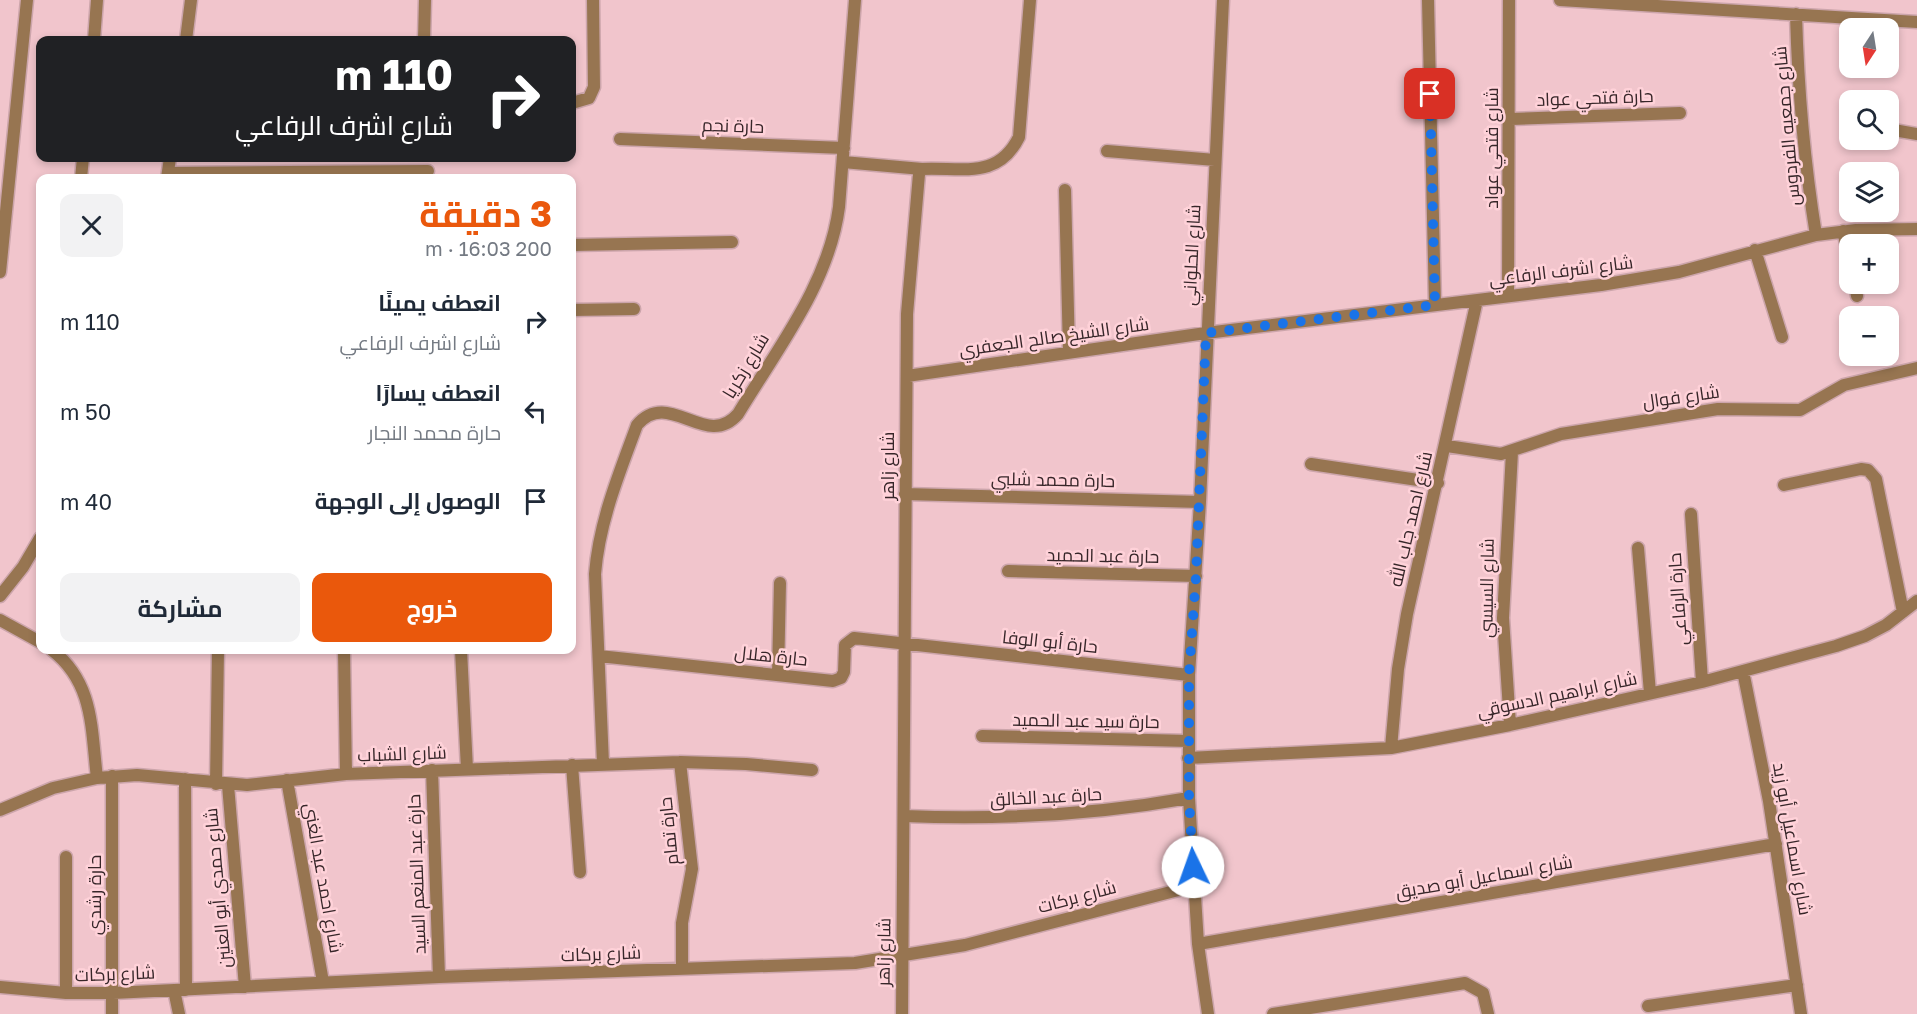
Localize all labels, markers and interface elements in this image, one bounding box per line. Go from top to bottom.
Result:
north arrow [1839,18,1899,78]
map controls [1839,18,1899,366]
street label: شارع جمعيه الفردوس [1768,45,1806,207]
text: 110 m [335,49,453,99]
icon: right [474,60,552,138]
pin [1404,68,1455,119]
icon: arrive [1413,77,1446,110]
street label: حارة فتحي عواد [1536,84,1654,114]
street label: شارع فتحي عواد [1480,87,1506,209]
button: search [1839,90,1899,150]
text: شارع اشرف الرفاعي [235,109,453,141]
street label: حارة نجم [701,113,765,139]
button: layers [1839,162,1899,222]
text: 3 دقيقة [419,192,552,235]
button: close [60,194,123,257]
street label: شارع الحلواني [1177,204,1209,306]
button: + [1839,234,1899,294]
text: 200 m · 16:03 [425,236,552,260]
street label: شارع اشرف الرفاعي [1487,250,1635,294]
text: انعطف يمينًا [378,289,501,316]
icon: right [519,305,552,338]
button: − [1839,306,1899,366]
text: 110 m [60,308,120,335]
street label: شارع الشيخ صالح الجعفري [957,312,1151,364]
street label: شارع زكريا [717,329,775,403]
text: شارع اشرف الرفاعي [340,330,501,354]
text: انعطف يسارًا [376,379,501,406]
street label: شارع فوال [1641,380,1721,414]
icon: left [519,395,552,428]
text: 50 m [60,398,111,425]
text: حارة محمد النجار [368,420,501,444]
street label: شارع زاهر [876,432,900,501]
street label: شارع احمد جاب الله [1384,449,1438,589]
street label: حارة محمد شلبي [991,467,1115,495]
icon: arrive [519,485,552,518]
text: الوصول إلى الوجهة [315,487,501,514]
text: 40 m [60,488,112,515]
street label: شارع السيسي [1474,538,1501,638]
street label: حارة عبد الحميد [1046,543,1160,568]
street label: حارة الرفاعي [1663,552,1695,646]
button: مشاركة [60,573,300,642]
button: خروج [312,573,552,642]
street label: حارة أبو الوفا [1001,625,1099,658]
street label: حارة هلال [733,640,809,671]
street label: شارع ابراهيم الدسوقي [1475,666,1640,726]
street label: حارة سيد عبد الحميد [1012,708,1160,733]
street label: شارع الشباب [357,740,447,768]
street label: شارع اسماعيل أبو زيد [1767,761,1817,917]
street label: حارة عبد الخالق [989,782,1103,812]
street label: حارة عبد المنعم السيد [402,793,432,955]
street label: حارة تمام [653,796,685,866]
street label: شارع احمد عبد الغني [296,801,348,955]
street label: شارع حمدي أبو العنين [199,807,239,969]
position arrow [1161,835,1225,899]
street label: شارع اسماعيل أبو صديق [1394,850,1574,904]
street label: حارة رشدي [83,855,109,935]
street label: شارع بركات [1035,875,1119,919]
street label: شارع زاهر [871,917,897,988]
street label: شارع بركات [560,941,642,967]
street label: شارع بركات [74,961,156,987]

